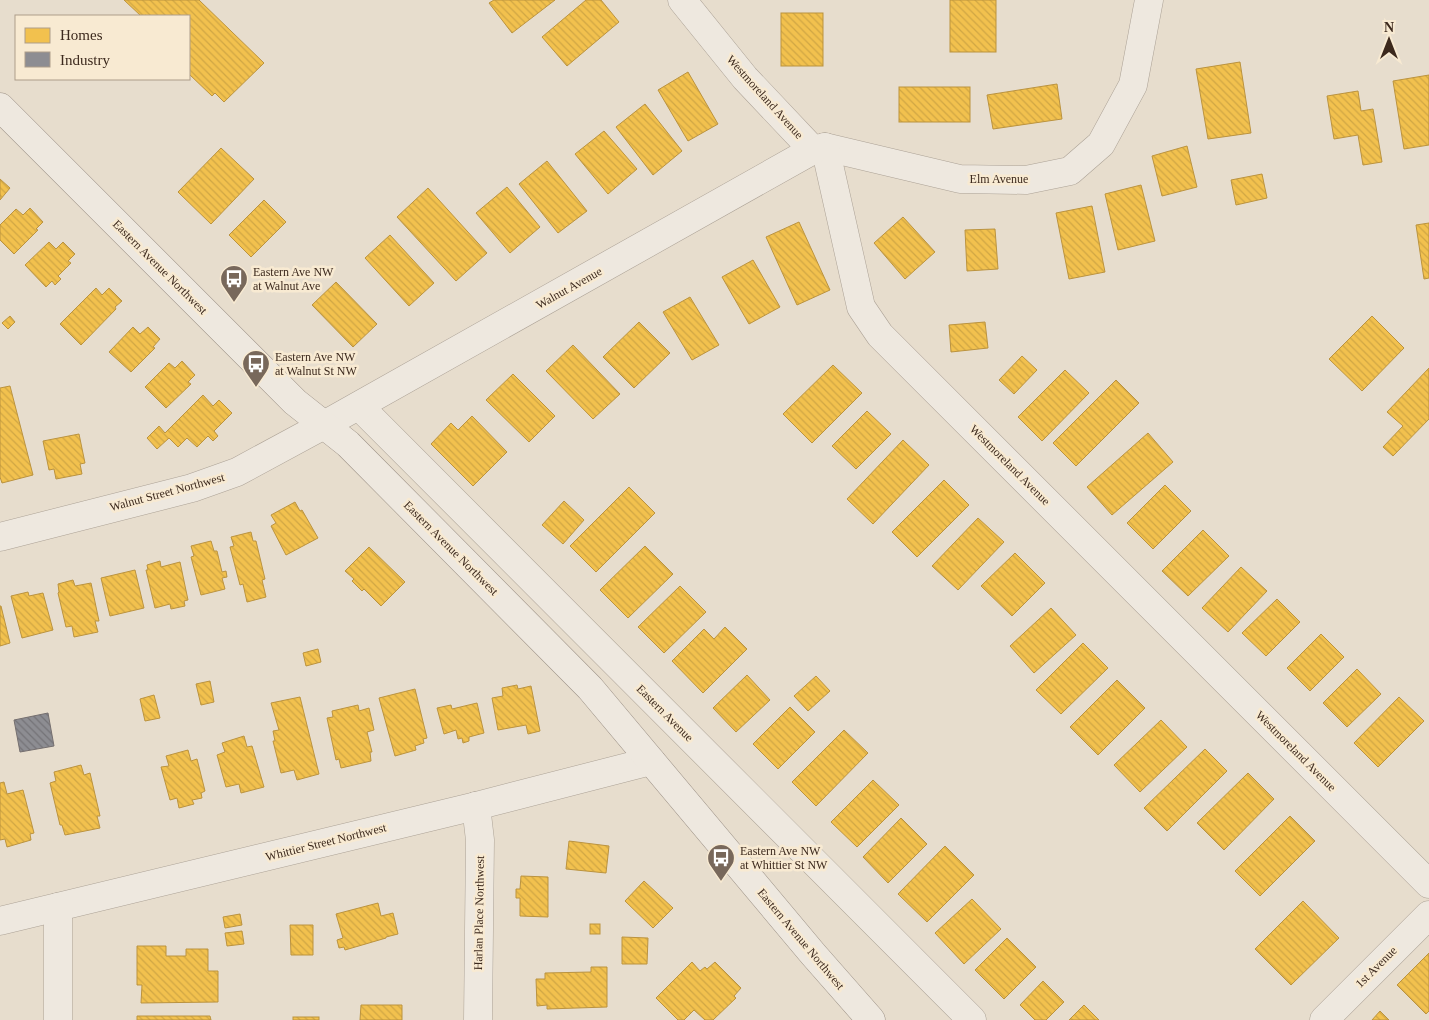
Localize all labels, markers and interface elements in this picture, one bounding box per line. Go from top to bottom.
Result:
legend [15,15,190,80]
north arrow [1364,15,1414,65]
text: N [1384,20,1394,35]
text: Homes [60,27,103,43]
text: Industry [60,52,110,68]
street label: Westmoreland Avenue [724,52,806,142]
street label: Elm Avenue [970,172,1028,186]
street label: Eastern Avenue Northwest [110,217,211,318]
bus stop icon: Eastern Ave NW at Walnut Ave [219,264,249,303]
street label: Walnut Avenue [534,264,604,312]
place label: Eastern Ave NW at Walnut Ave [253,265,334,293]
bus stop icon: Eastern Ave NW at Walnut St NW [241,349,271,388]
place label: Eastern Ave NW at Walnut St NW [275,350,357,378]
street label: Westmoreland Avenue [967,422,1053,508]
street label: Walnut Street Northwest [108,470,227,514]
street label: Eastern Avenue Northwest [401,498,502,599]
street label: Eastern Avenue [634,682,696,744]
street label: Westmoreland Avenue [1253,708,1339,794]
street label: Whittier Street Northwest [264,820,388,864]
bus stop icon: Eastern Ave NW at Whittier St NW [706,843,736,882]
place label: Eastern Ave NW at Whittier St NW [740,844,828,872]
street label: Harlan Place Northwest [471,855,487,970]
street label: Eastern Avenue Northwest [755,886,848,993]
street label: 1st Avenue [1352,943,1400,991]

